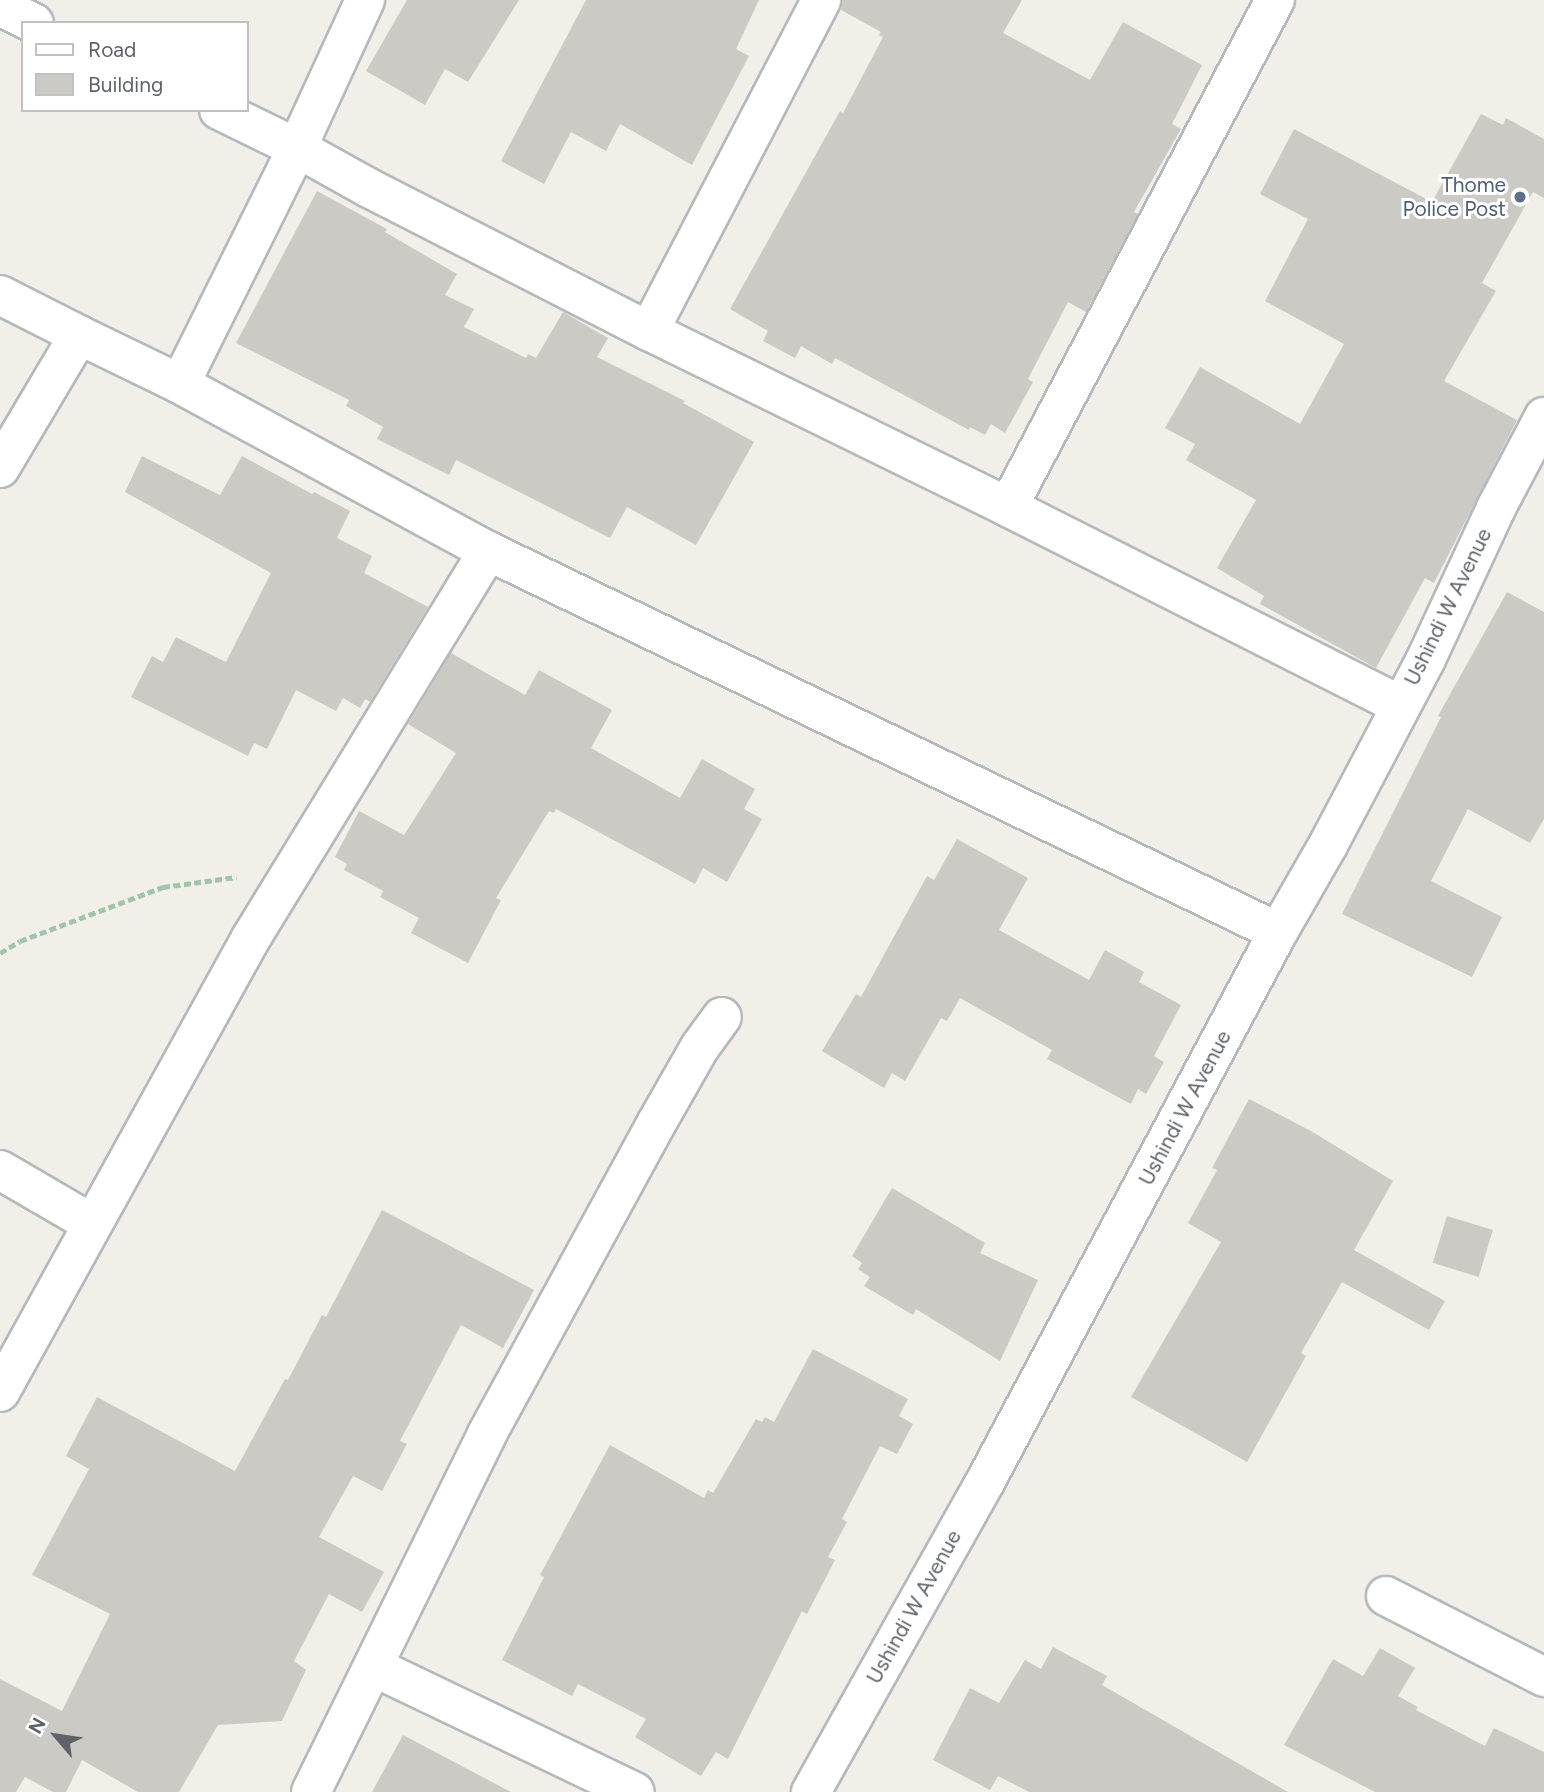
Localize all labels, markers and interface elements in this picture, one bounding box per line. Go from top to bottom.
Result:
legend [21,21,248,112]
text: Road [88,37,136,62]
text: Building [88,72,163,97]
place label: Thome Police Post [1403,172,1506,222]
marker: Thome Police Post [1512,189,1528,205]
street label: Ushindi W Avenue [1399,524,1497,690]
street label: Ushindi W Avenue [1134,1026,1236,1190]
street label: Ushindi W Avenue [861,1526,967,1688]
north arrow [21,1701,91,1771]
text: N [24,1714,51,1738]

